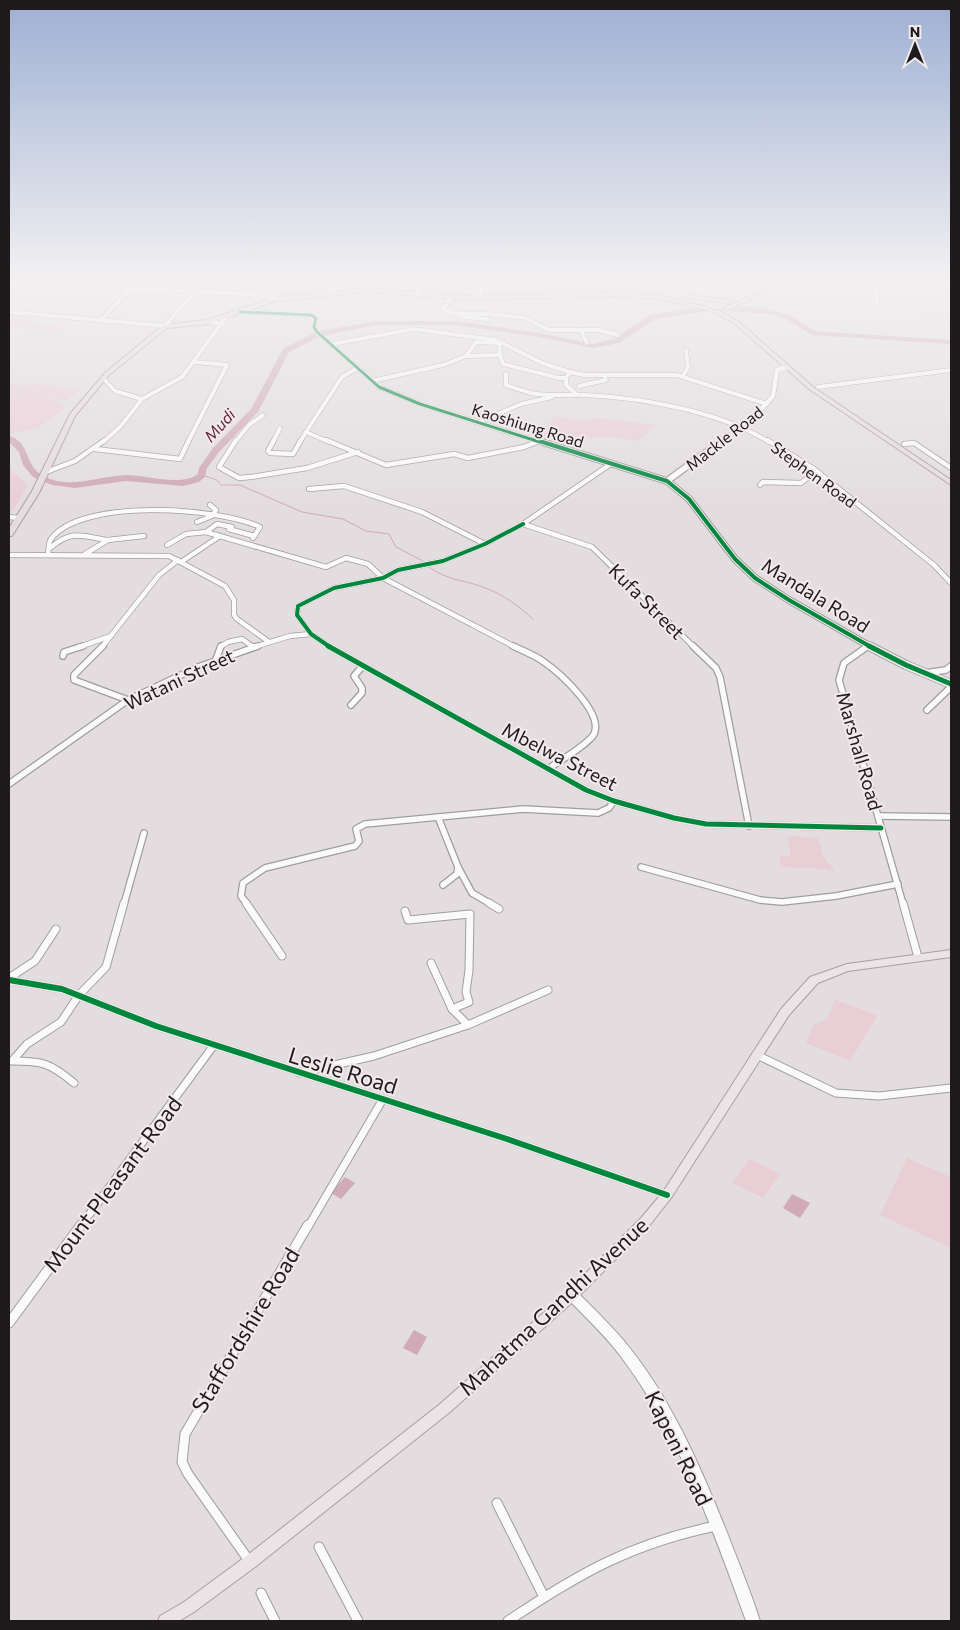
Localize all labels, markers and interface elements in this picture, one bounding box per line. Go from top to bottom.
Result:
north arrow [890,20,940,70]
text: N [910,23,920,40]
street label: Kaoshiung Road [470,399,586,451]
street label: Mackle Road [681,402,767,474]
water label: Mudi [199,404,239,445]
street label: Stephen Road [768,437,860,511]
street label: Mandala Road [758,553,874,637]
street label: Kufa Street [604,558,690,644]
street label: Watani Street [120,643,238,715]
street label: Marshall Road [832,689,888,813]
street label: Mbelwa Street [498,717,622,795]
street label: Leslie Road [285,1041,401,1099]
street label: Mount Pleasant Road [37,1091,187,1277]
street label: Mahatma Gandhi Avenue [453,1211,653,1401]
street label: Staffordshire Road [185,1243,305,1417]
street label: Kapeni Road [640,1386,718,1510]

